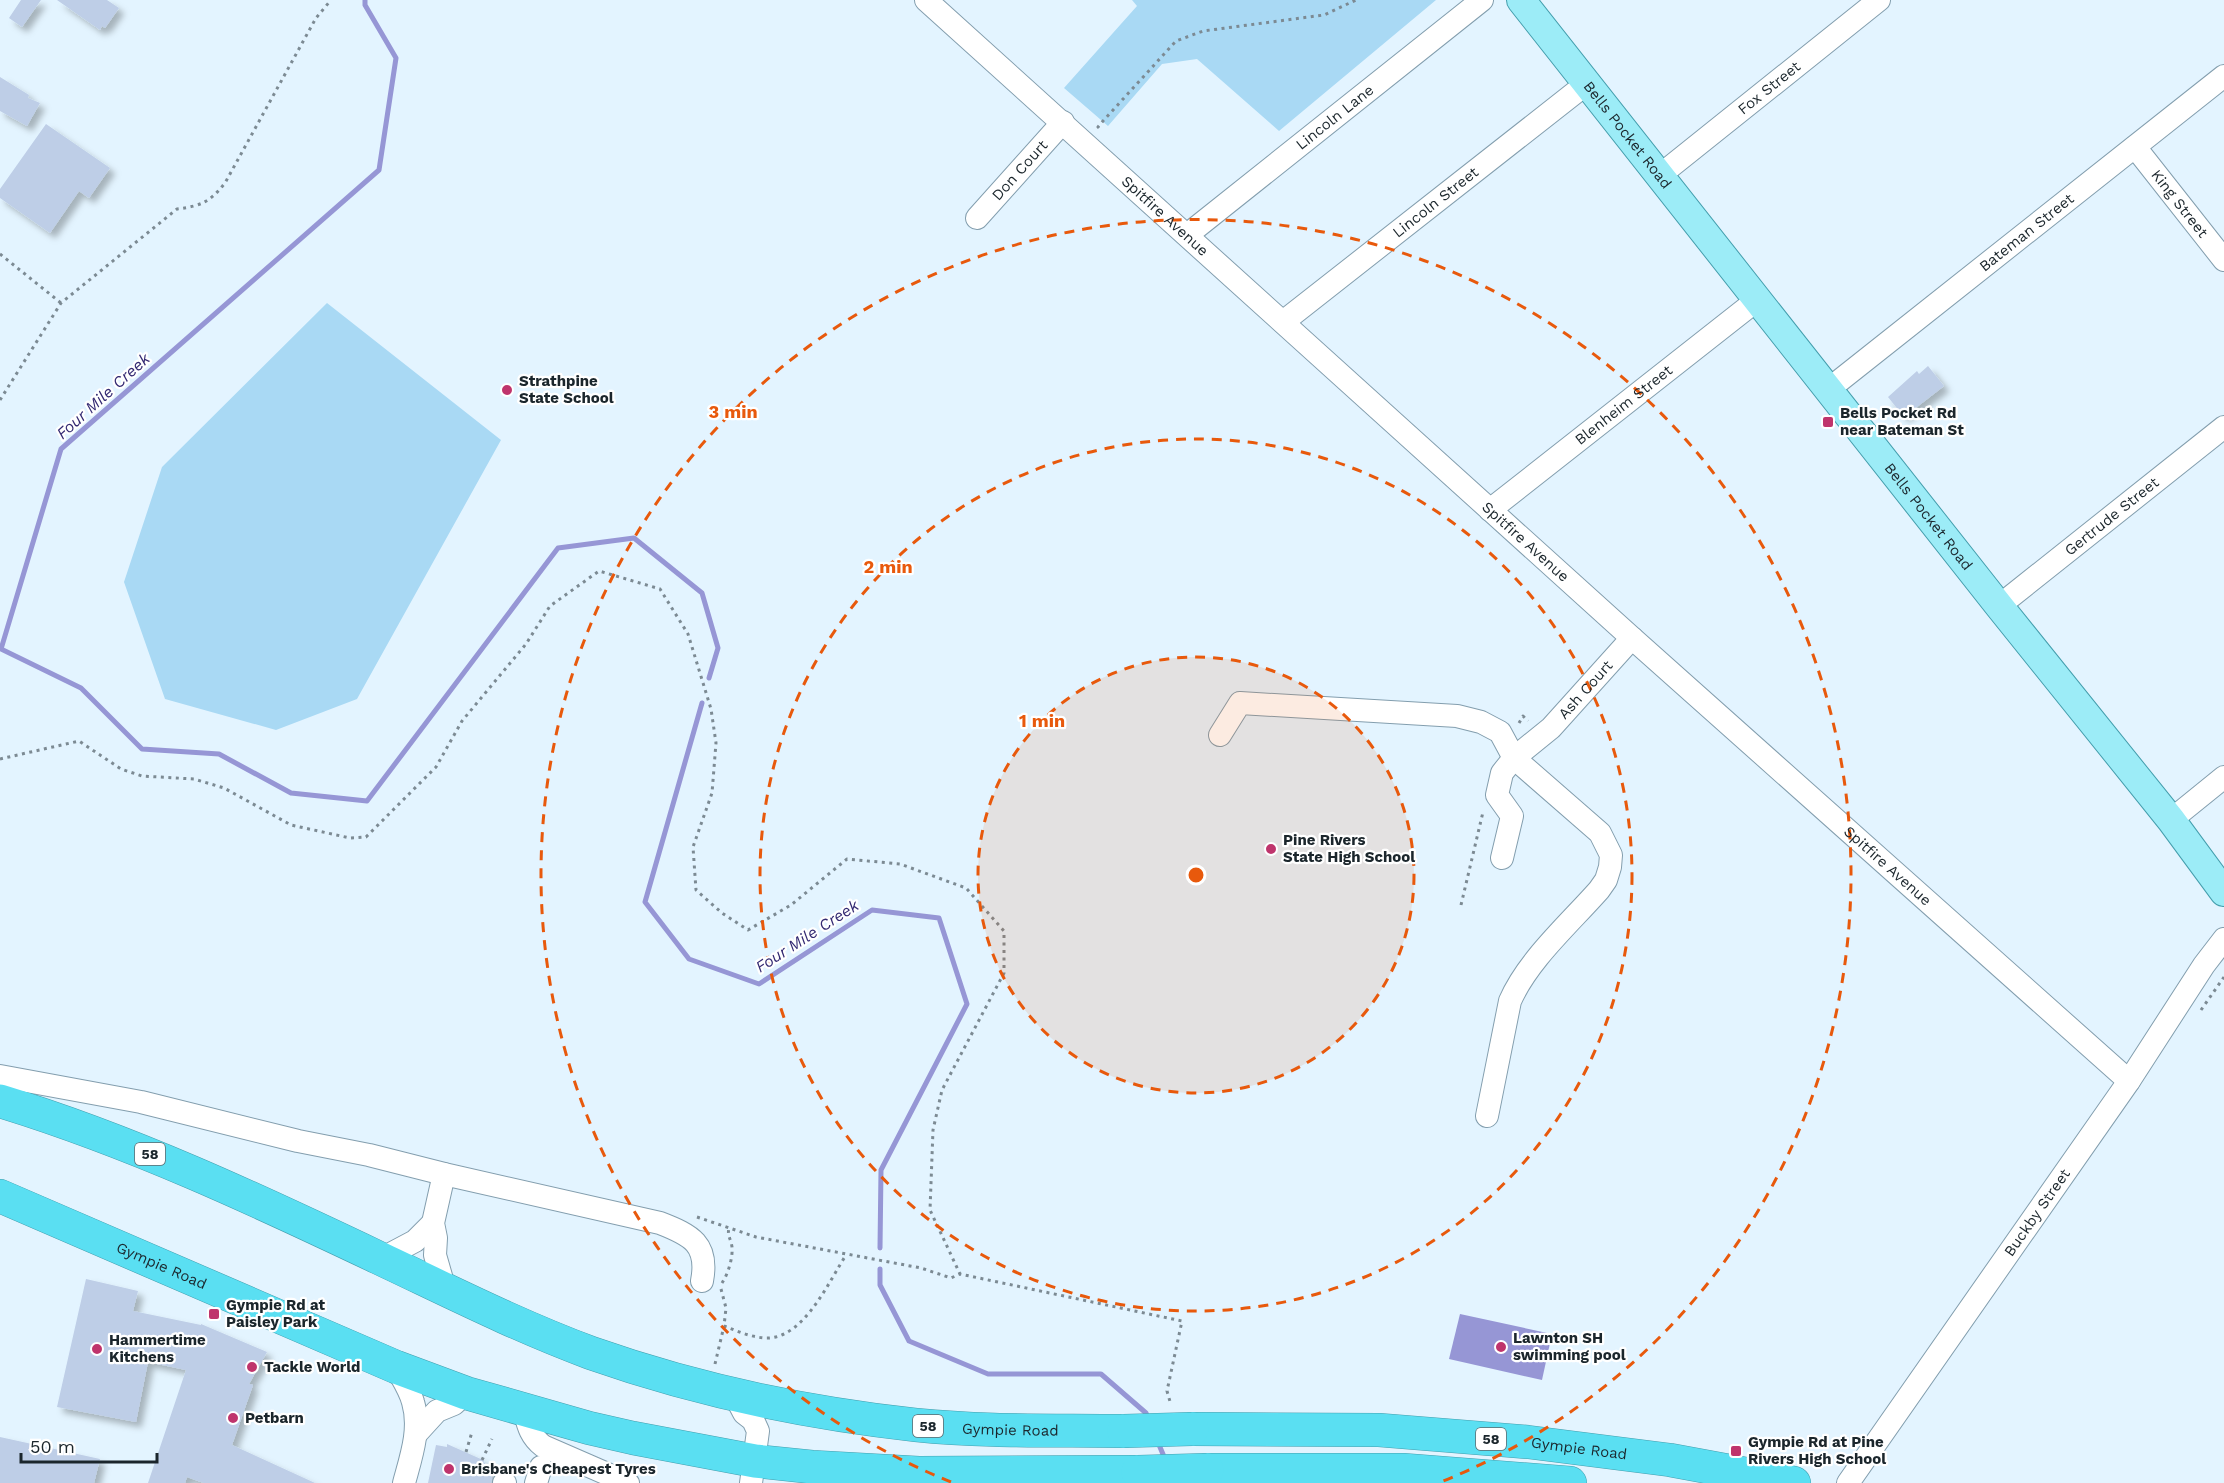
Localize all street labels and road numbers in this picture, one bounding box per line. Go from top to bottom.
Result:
street label: Fox Street [1734,57,1805,118]
street label: Bells Pocket Road [1580,78,1675,192]
street label: Lincoln Lane [1292,81,1377,154]
street label: Don Court [988,136,1052,204]
street label: Lincoln Street [1389,163,1483,241]
street label: King Street [2147,166,2212,242]
street label: Spitfire Avenue [1118,172,1212,260]
street label: Bateman Street [1976,189,2078,275]
street label: Blenheim Street [1571,361,1676,449]
street label: Bells Pocket Road [1881,459,1976,574]
street label: Gertrude Street [2061,473,2163,559]
street label: Spitfire Avenue [1478,498,1573,586]
street label: Ash Court [1555,656,1617,723]
street label: Spitfire Avenue [1840,822,1935,909]
road number: 58 [135,1143,165,1165]
street label: Buckby Street [2000,1165,2074,1260]
street label: Gympie Road [114,1238,210,1293]
road number: 58 [913,1415,943,1437]
street label: Gympie Road [962,1419,1059,1440]
road number: 58 [1476,1428,1506,1450]
street label: Gympie Road [1530,1433,1628,1463]

